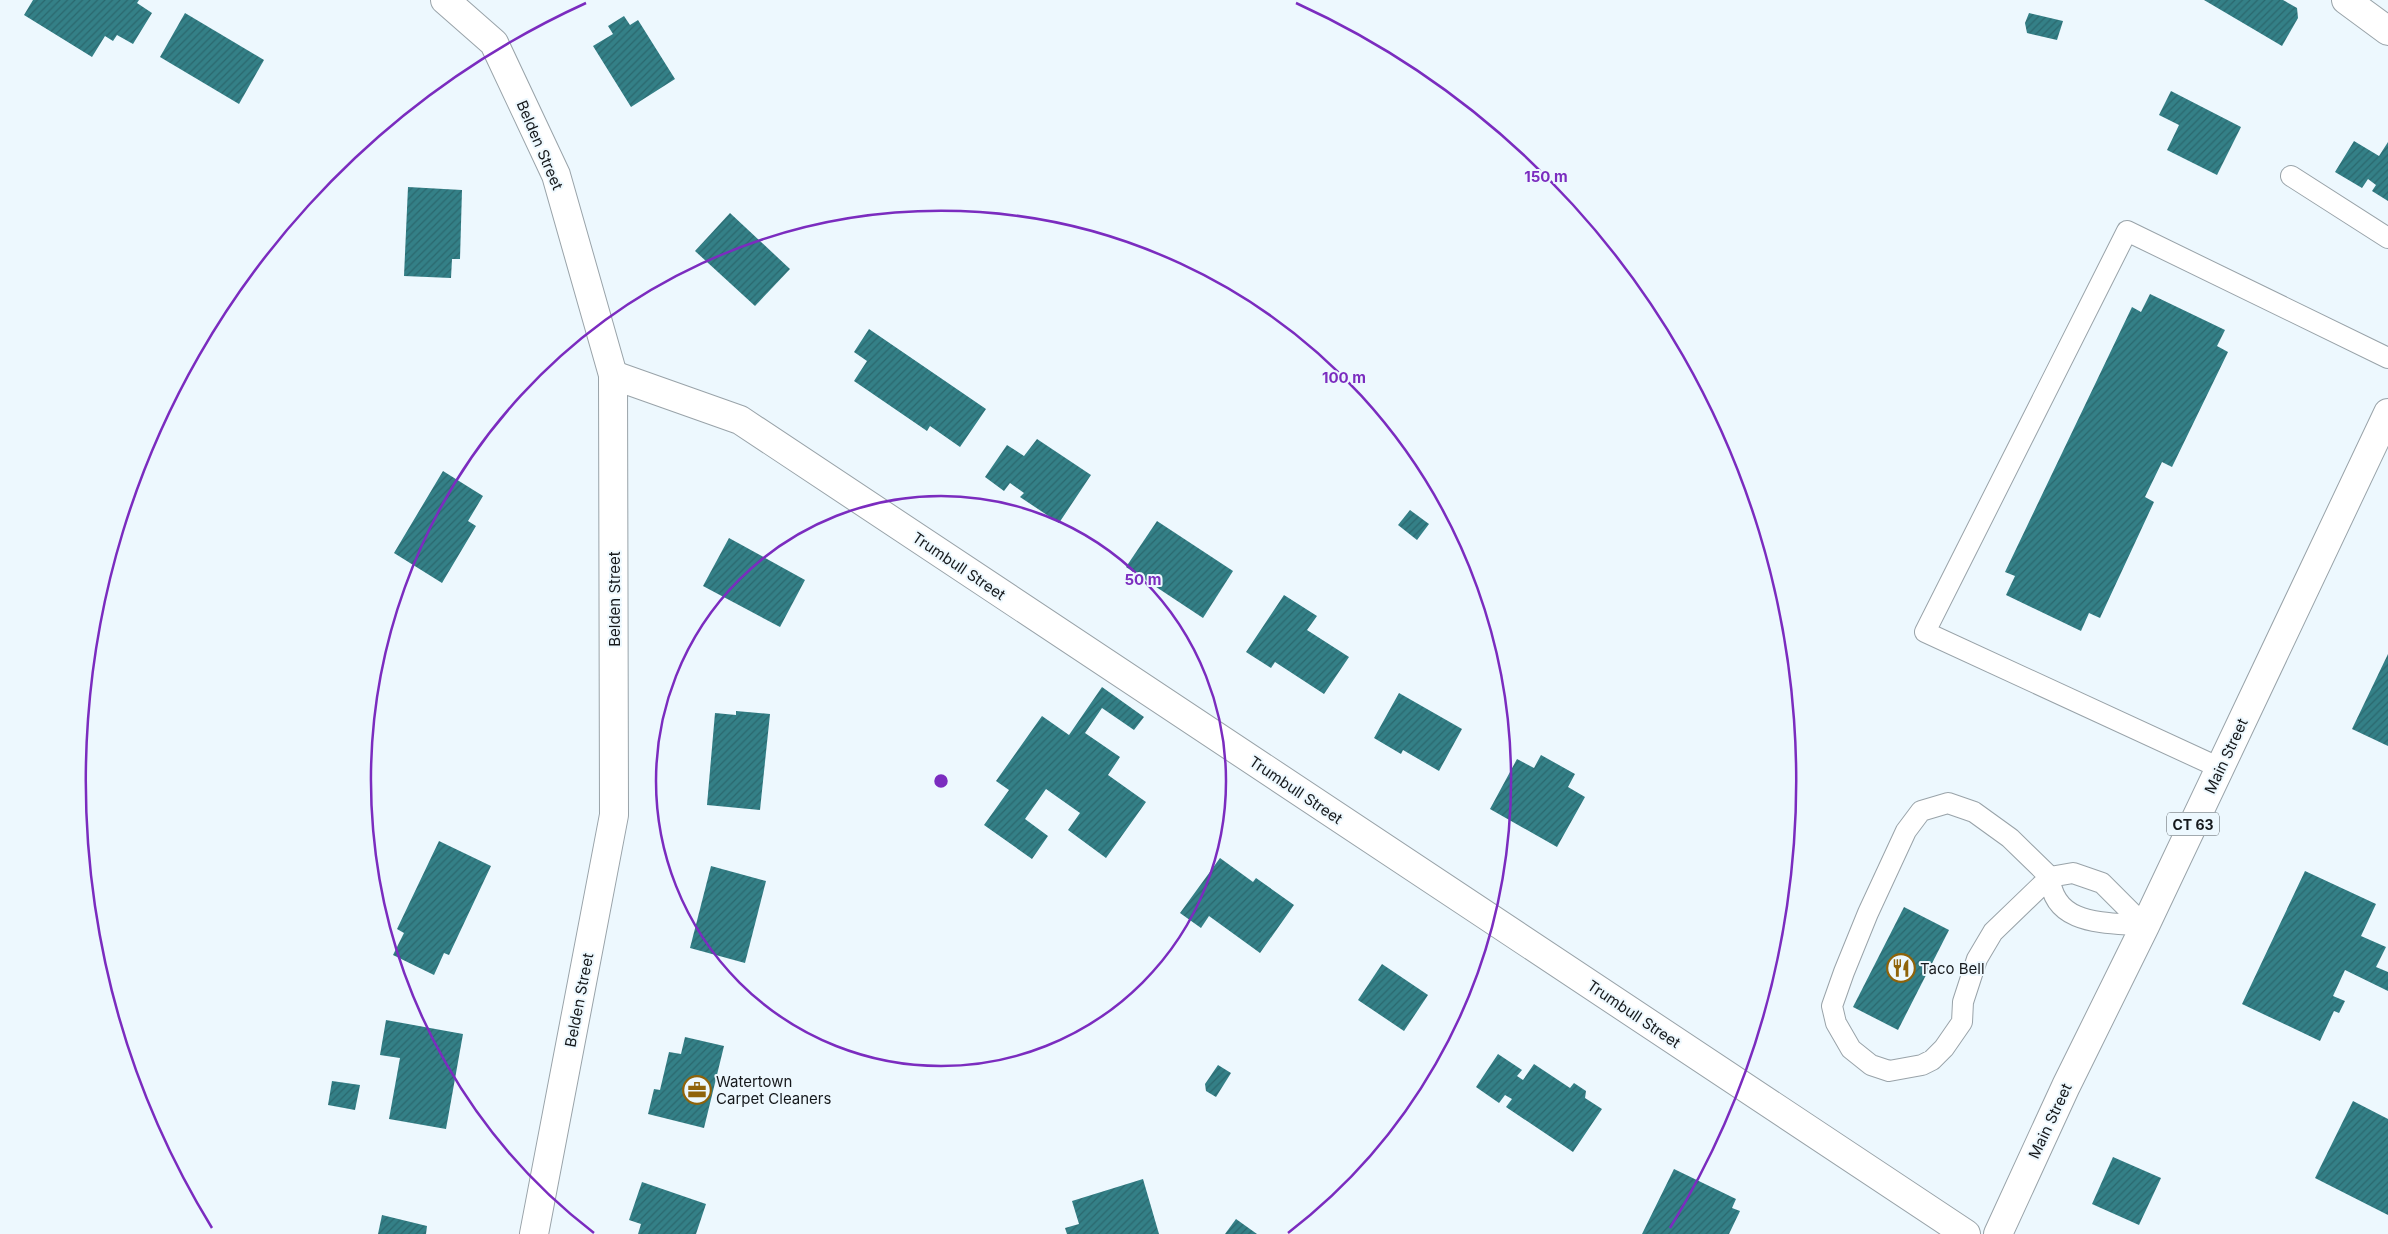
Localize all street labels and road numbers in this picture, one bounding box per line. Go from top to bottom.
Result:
street label: Belden Street [513,97,567,193]
street label: Trumbull Street [909,528,1009,604]
street label: Belden Street [605,551,624,647]
street label: Main Street [2200,715,2252,797]
street label: Trumbull Street [1246,752,1346,828]
road number: CT 63 [2167,812,2219,836]
street label: Belden Street [561,951,597,1049]
street label: Trumbull Street [1584,976,1684,1052]
street label: Main Street [2024,1080,2076,1162]

